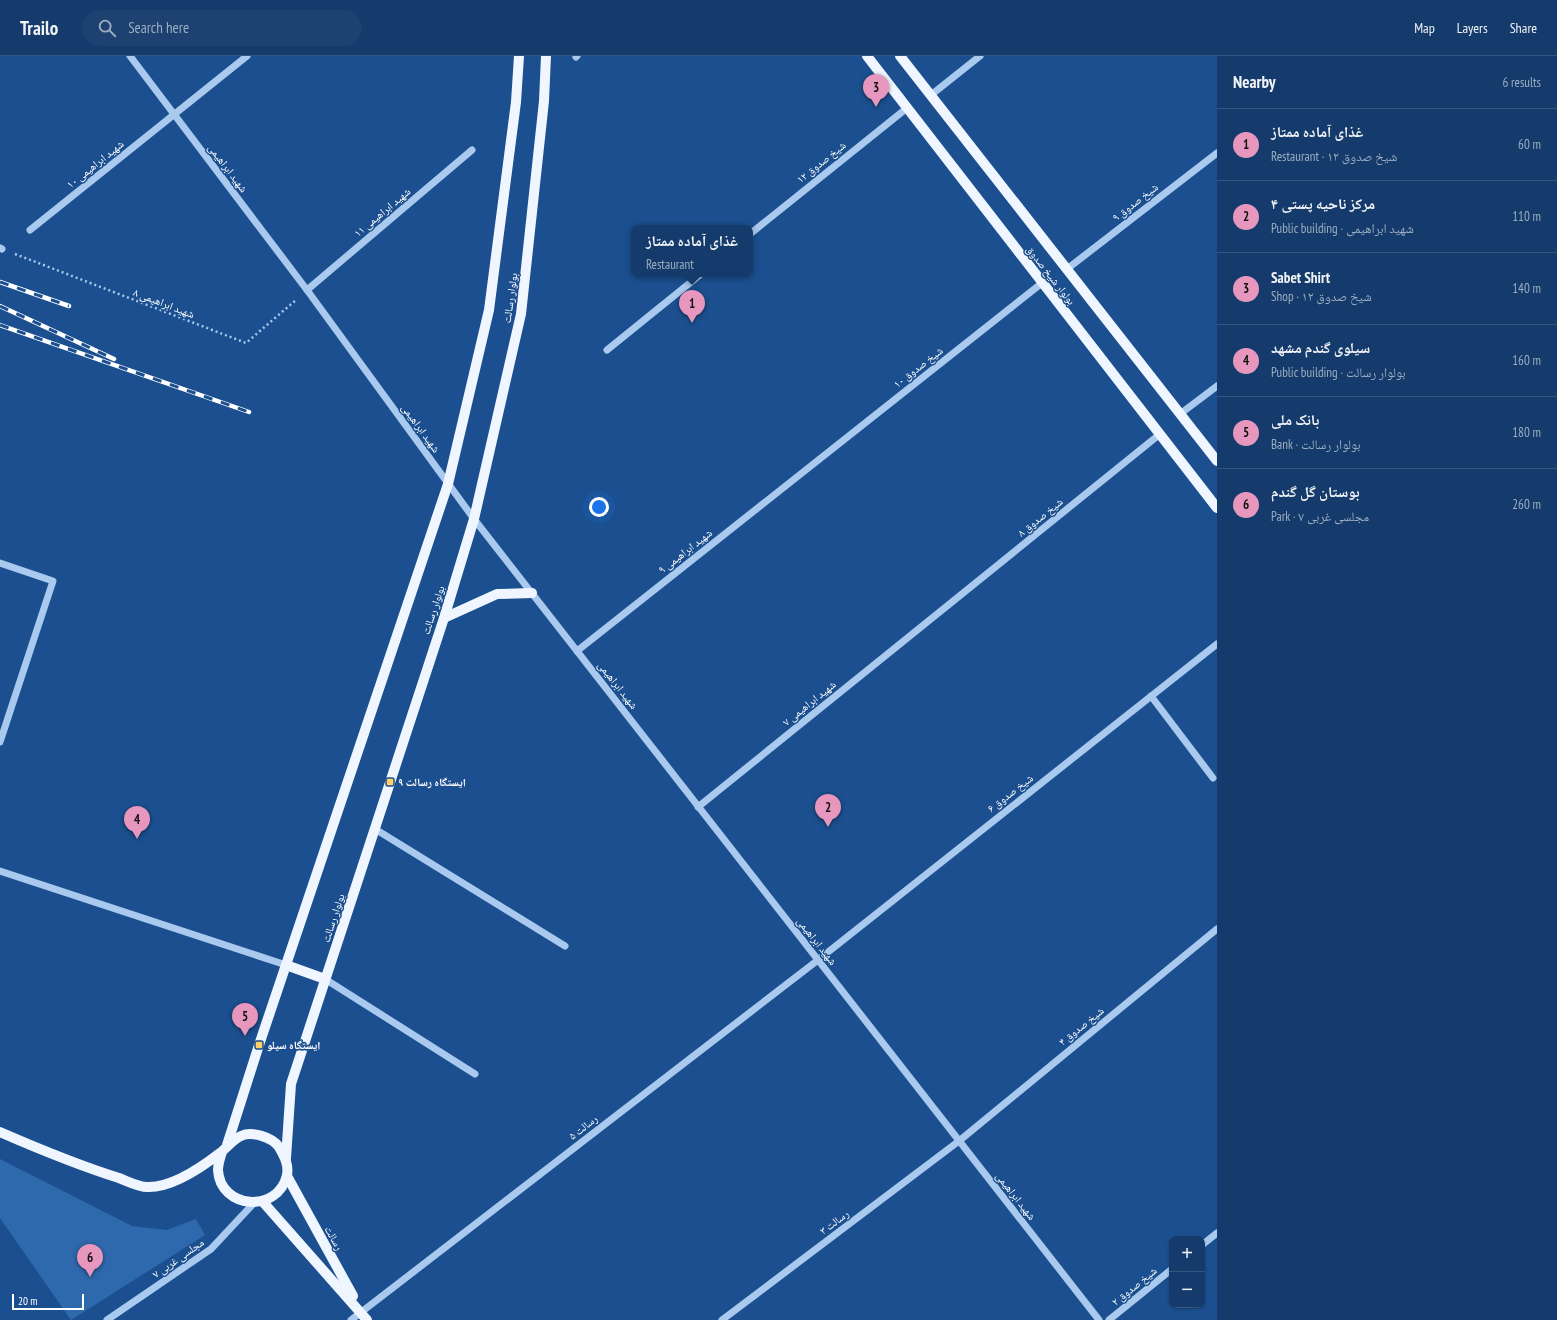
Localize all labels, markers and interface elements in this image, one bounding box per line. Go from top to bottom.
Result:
search box [82,10,362,46]
text: Trailo [20,16,58,40]
icon: search [96,17,118,39]
text: Search here [128,18,189,37]
text: Map [1414,19,1435,37]
text: Layers [1457,19,1488,37]
text: Share [1510,19,1537,37]
text: Nearby [1233,71,1276,93]
pin: 3 [863,74,889,107]
text: 6 results [1502,74,1541,91]
text: غذای آماده ممتاز [1271,122,1363,141]
text: 1 [1243,136,1249,153]
text: 60 m [1518,136,1541,153]
street label: شهید ابراهیمی ۱۰ [64,137,126,191]
street label: شیخ صدوق ۱۲ [794,138,848,186]
street label: شهید ابراهیمی [205,141,251,195]
text: Restaurant · شیخ صدوق ۱۲ [1271,148,1397,165]
street label: شیخ صدوق ۹ [1109,180,1161,224]
street label: شهید ابراهیمی ۱۱ [351,184,413,240]
text: مرکز ناحیه پستی ۴ [1271,194,1375,213]
text: 2 [1243,208,1249,225]
text: 110 m [1512,208,1541,225]
text: Public building · شهید ابراهیمی [1271,220,1414,237]
popup [631,225,753,277]
text: غذای آماده ممتاز [646,231,738,250]
street label: بولوار شیخ صدوق [1023,242,1079,308]
text: Restaurant [646,256,694,273]
text: Sabet Shirt [1271,268,1330,287]
street label: بولوار رسالت [500,272,520,324]
text: 3 [1243,280,1249,297]
text: 140 m [1512,280,1541,297]
street label: شهید ابراهیمی ۸ [131,285,197,321]
text: Shop · شیخ صدوق ۱۲ [1271,288,1372,305]
pin: 1 [679,290,705,323]
text: سیلوی گندم مشهد [1271,338,1370,357]
street label: شیخ صدوق ۱۰ [890,343,946,391]
text: 4 [1243,352,1249,369]
text: 160 m [1512,352,1541,369]
text: Public building · بولوار رسالت [1271,364,1406,381]
street label: شهید ابراهیمی [398,401,444,455]
text: بانک ملی [1271,410,1319,429]
text: 5 [1243,424,1249,441]
text: 180 m [1512,424,1541,441]
text: Bank · بولوار رسالت [1271,436,1361,453]
text: بوستان گل گندم [1271,482,1360,501]
street label: شیخ صدوق ۸ [1015,494,1065,540]
text: 6 [1243,496,1249,513]
text: 260 m [1512,496,1541,513]
your location [589,497,609,517]
text: Park · مجلسی غربی ۷ [1271,508,1369,525]
street label: شهید ابراهیمی ۹ [655,526,715,576]
street label: بولوار رسالت [419,584,447,636]
street label: شهید ابراهیمی [595,658,641,712]
street label: شهید ابراهیمی ۷ [780,677,838,729]
street label: شیخ صدوق ۶ [984,771,1036,815]
place label: ایستگاه رسالت ۹ [398,775,466,789]
marker: ایستگاه رسالت ۹ [385,777,395,787]
pin: 2 [815,794,841,827]
pin: 4 [124,806,150,839]
street label: بولوار رسالت [319,892,347,944]
street label: شهید ابراهیمی [794,914,840,968]
pin: 5 [232,1003,258,1036]
street label: شیخ صدوق ۴ [1056,1003,1106,1049]
place label: ایستگاه سیلو [267,1038,320,1052]
marker: ایستگاه سیلو [254,1040,264,1050]
street label: رسالت ۵ [566,1111,600,1143]
street label: شهید ابراهیمی [993,1169,1039,1223]
street label: رسالت ۳ [817,1207,851,1237]
street label: رسالت [322,1223,346,1253]
street label: مجلسی غربی ۷ [149,1235,207,1281]
map controls [1169,1236,1205,1308]
button: + [1169,1236,1205,1272]
pin: 6 [77,1244,103,1277]
street label: شیخ صدوق ۲ [1109,1263,1159,1309]
button: − [1169,1272,1205,1308]
scale bar [12,1292,84,1311]
text: 20 m [18,1294,37,1308]

